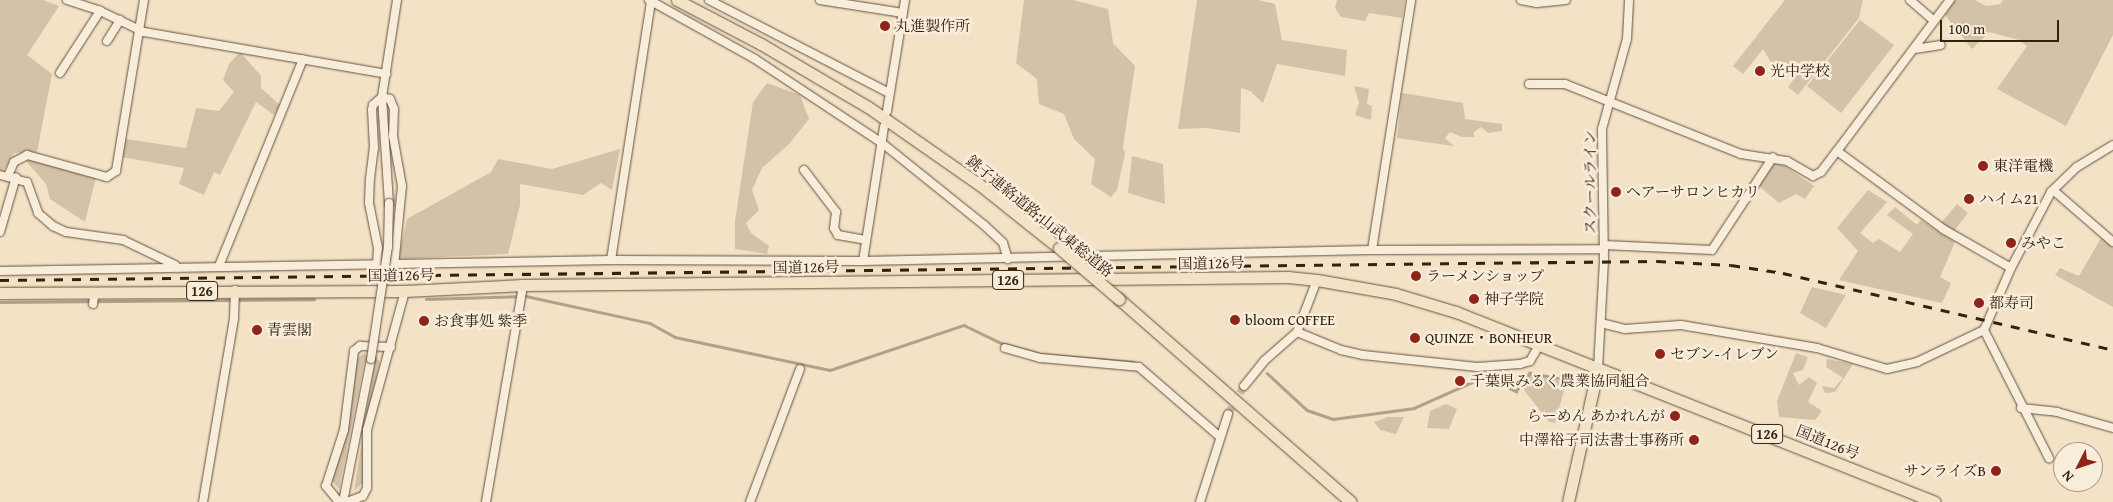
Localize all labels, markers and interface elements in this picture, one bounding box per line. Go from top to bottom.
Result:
scale bar [1943,10,2062,42]
place label: 丸進製作所 [895,17,970,35]
text: 100 m [1948,18,1985,39]
marker: 丸進製作所 [879,20,891,32]
place label: 光中学校 [1770,62,1830,80]
marker: 光中学校 [1754,65,1766,77]
street label: スクールライン [1581,130,1599,234]
street label: 銚子連絡道路;山武東総道路 [963,151,1117,281]
place label: 東洋電機 [1993,157,2053,175]
marker: 東洋電機 [1977,160,1989,172]
place label: ヘアーサロンヒカリ [1626,183,1761,201]
marker: ヘアーサロンヒカリ [1610,186,1622,198]
place label: ハイム21 [1979,190,2038,208]
marker: ハイム21 [1963,193,1975,205]
place label: みやこ [2021,234,2066,252]
marker: みやこ [2005,237,2017,249]
street label: 国道126号 [1178,253,1244,273]
street label: 国道126号 [773,257,839,277]
street label: 国道126号 [368,265,434,285]
place label: ラーメンショップ [1426,267,1546,285]
road number: 126 [992,268,1024,292]
marker: ラーメンショップ [1410,270,1422,282]
road number: 126 [186,280,218,302]
place label: 神子学院 [1484,290,1544,308]
marker: 神子学院 [1468,293,1480,305]
place label: 都寿司 [1989,294,2034,312]
marker: 都寿司 [1973,297,1985,309]
place label: bloom COFFEE [1245,311,1335,329]
place label: お食事処 紫季 [434,312,527,330]
marker: bloom COFFEE [1229,314,1241,326]
marker: お食事処 紫季 [418,315,430,327]
place label: 青雲閣 [267,321,312,339]
marker: 青雲閣 [251,324,263,336]
place label: QUINZE・BONHEUR [1425,329,1552,347]
marker: QUINZE・BONHEUR [1409,332,1421,344]
place label: セブン-イレブン [1670,345,1780,363]
marker: セブン-イレブン [1654,348,1666,360]
place label: 千葉県みるく農業協同組合 [1470,372,1650,390]
marker: 千葉県みるく農業協同組合 [1454,375,1466,387]
place label: らーめん あかれんが [1527,407,1665,425]
marker: らーめん あかれんが [1669,410,1681,422]
street label: 国道126号 [1794,421,1862,463]
road number: 126 [1751,422,1783,446]
place label: 中澤裕子司法書士事務所 [1519,431,1684,449]
marker: 中澤裕子司法書士事務所 [1688,434,1700,446]
north arrow [2053,442,2103,492]
place label: サンライズB [1902,462,1986,480]
marker: サンライズB [1990,465,2002,477]
text: N [2057,466,2078,486]

